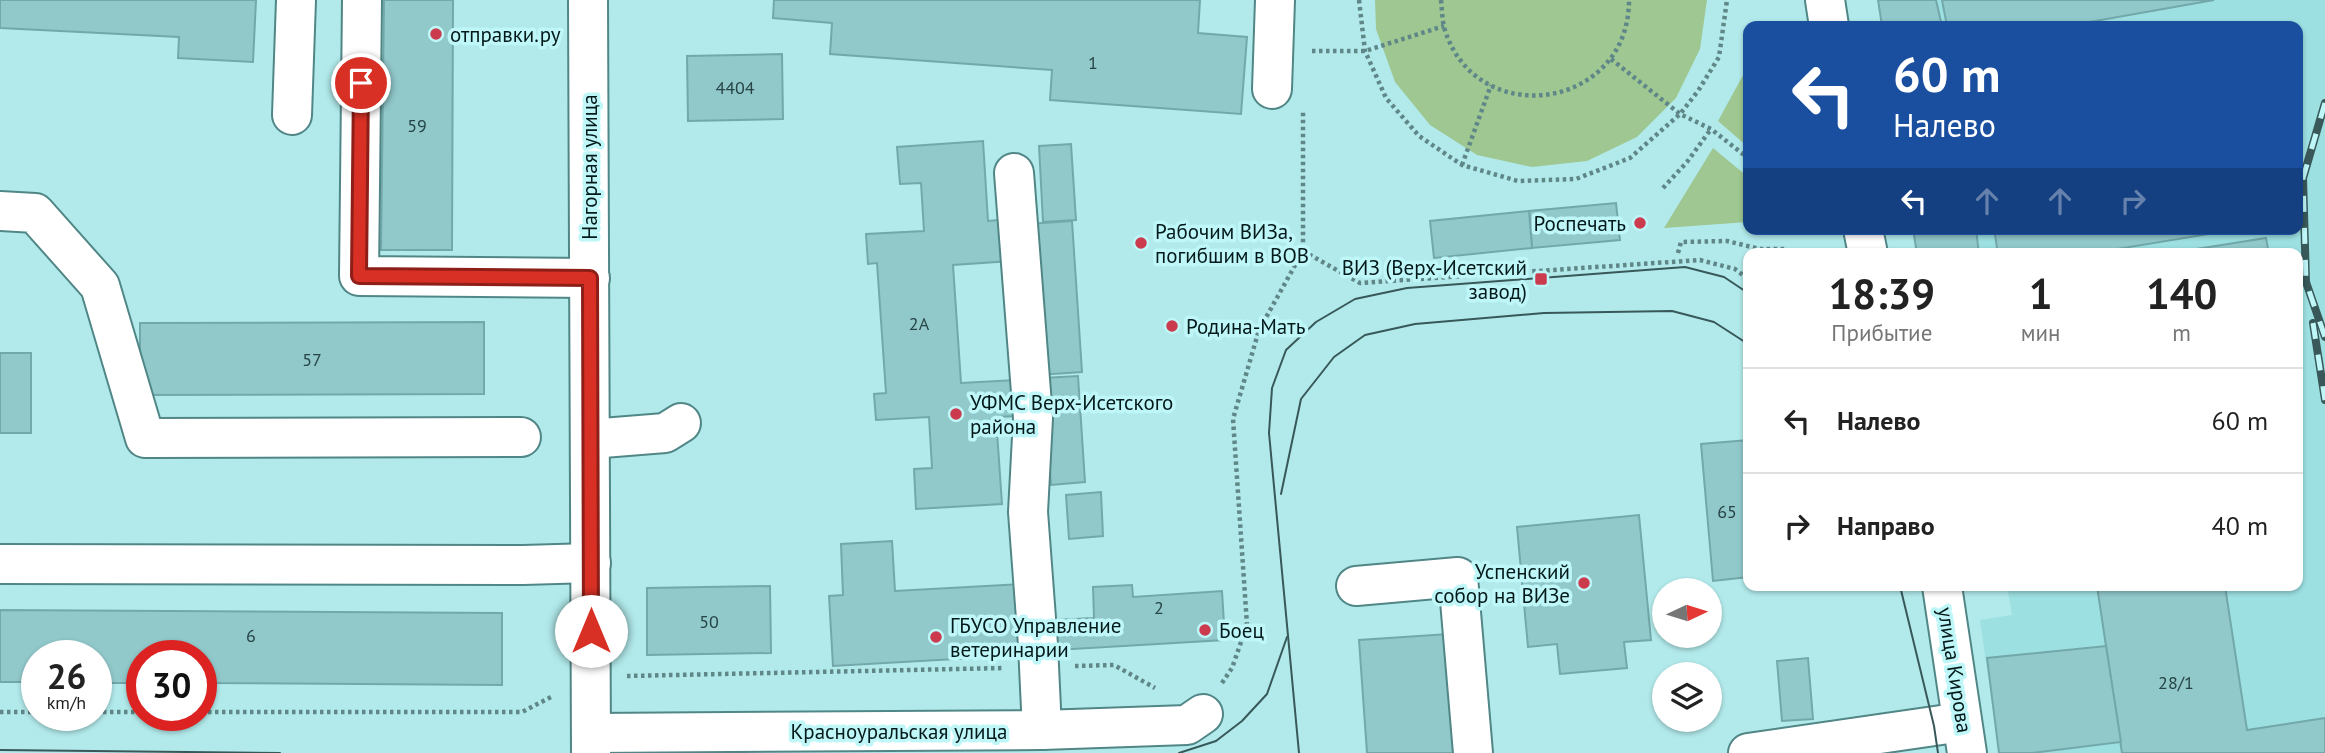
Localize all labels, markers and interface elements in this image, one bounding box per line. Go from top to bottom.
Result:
place label: отправки.ру [450,21,561,48]
marker: отправки.ру [428,26,444,42]
text: 60 m [1893,42,2000,106]
icon: left [1778,49,1869,140]
house number: 1 [1088,51,1098,74]
pin [331,53,391,113]
icon: arrive [342,64,380,102]
house number: 4404 [715,76,755,99]
street label: Нагорная улица [576,94,603,240]
text: Налево [1893,104,1996,146]
house number: 59 [407,114,427,137]
icon: left [1895,182,1933,220]
icon: ahead [1968,182,2006,220]
icon: ahead [2041,182,2079,220]
icon: right [2114,182,2152,220]
place label: Роспечать [1534,210,1626,237]
marker: Роспечать [1632,215,1648,231]
place label: Рабочим ВИЗа, погибшим в ВОВ [1155,218,1309,269]
marker: Рабочим ВИЗа, погибшим в ВОВ [1133,235,1149,251]
place label: ВИЗ (Верх-Исетский завод) [1342,254,1527,305]
text: 18:39 [1829,266,1935,321]
text: 1 [2029,266,2052,321]
text: 140 [2146,266,2217,321]
marker: ВИЗ (Верх-Исетский завод) [1533,271,1549,287]
house number: 2А [909,312,930,335]
place label: Родина-Мать [1186,313,1306,340]
marker: Родина-Мать [1164,318,1180,334]
text: Прибытие [1831,318,1932,347]
text: мин [2021,318,2060,347]
text: m [2172,318,2191,347]
house number: 57 [302,348,322,371]
place label: УФМС Верх-Исетского района [970,389,1173,440]
icon: left [1778,402,1816,440]
text: Налево [1837,404,1921,437]
text: 60 m [2212,404,2268,437]
marker: УФМС Верх-Исетского района [948,406,964,422]
house number: 65 [1717,500,1737,523]
icon: right [1778,507,1816,545]
text: Направо [1837,509,1935,542]
text: 40 m [2212,509,2268,542]
place label: Успенский собор на ВИЗе [1434,558,1570,609]
marker: Успенский собор на ВИЗе [1576,575,1592,591]
north arrow [1652,578,1722,648]
map controls [1652,578,1722,732]
position arrow [554,594,628,668]
house number: 2 [1154,596,1164,619]
street label: улица Кирова [1932,605,1978,735]
house number: 50 [699,610,719,633]
place label: ГБУСО Управление ветеринарии [950,612,1121,663]
place label: Боец [1219,617,1264,644]
marker: Боец [1197,622,1213,638]
house number: 6 [246,624,256,647]
marker: ГБУСО Управление ветеринарии [928,629,944,645]
speed limit sign: 30 [126,640,217,731]
text: 26 [47,653,86,699]
button: layers [1652,662,1722,732]
house number: 28/1 [2158,671,2194,694]
text: km/h [47,691,86,714]
street label: Красноуральская улица [791,718,1008,745]

